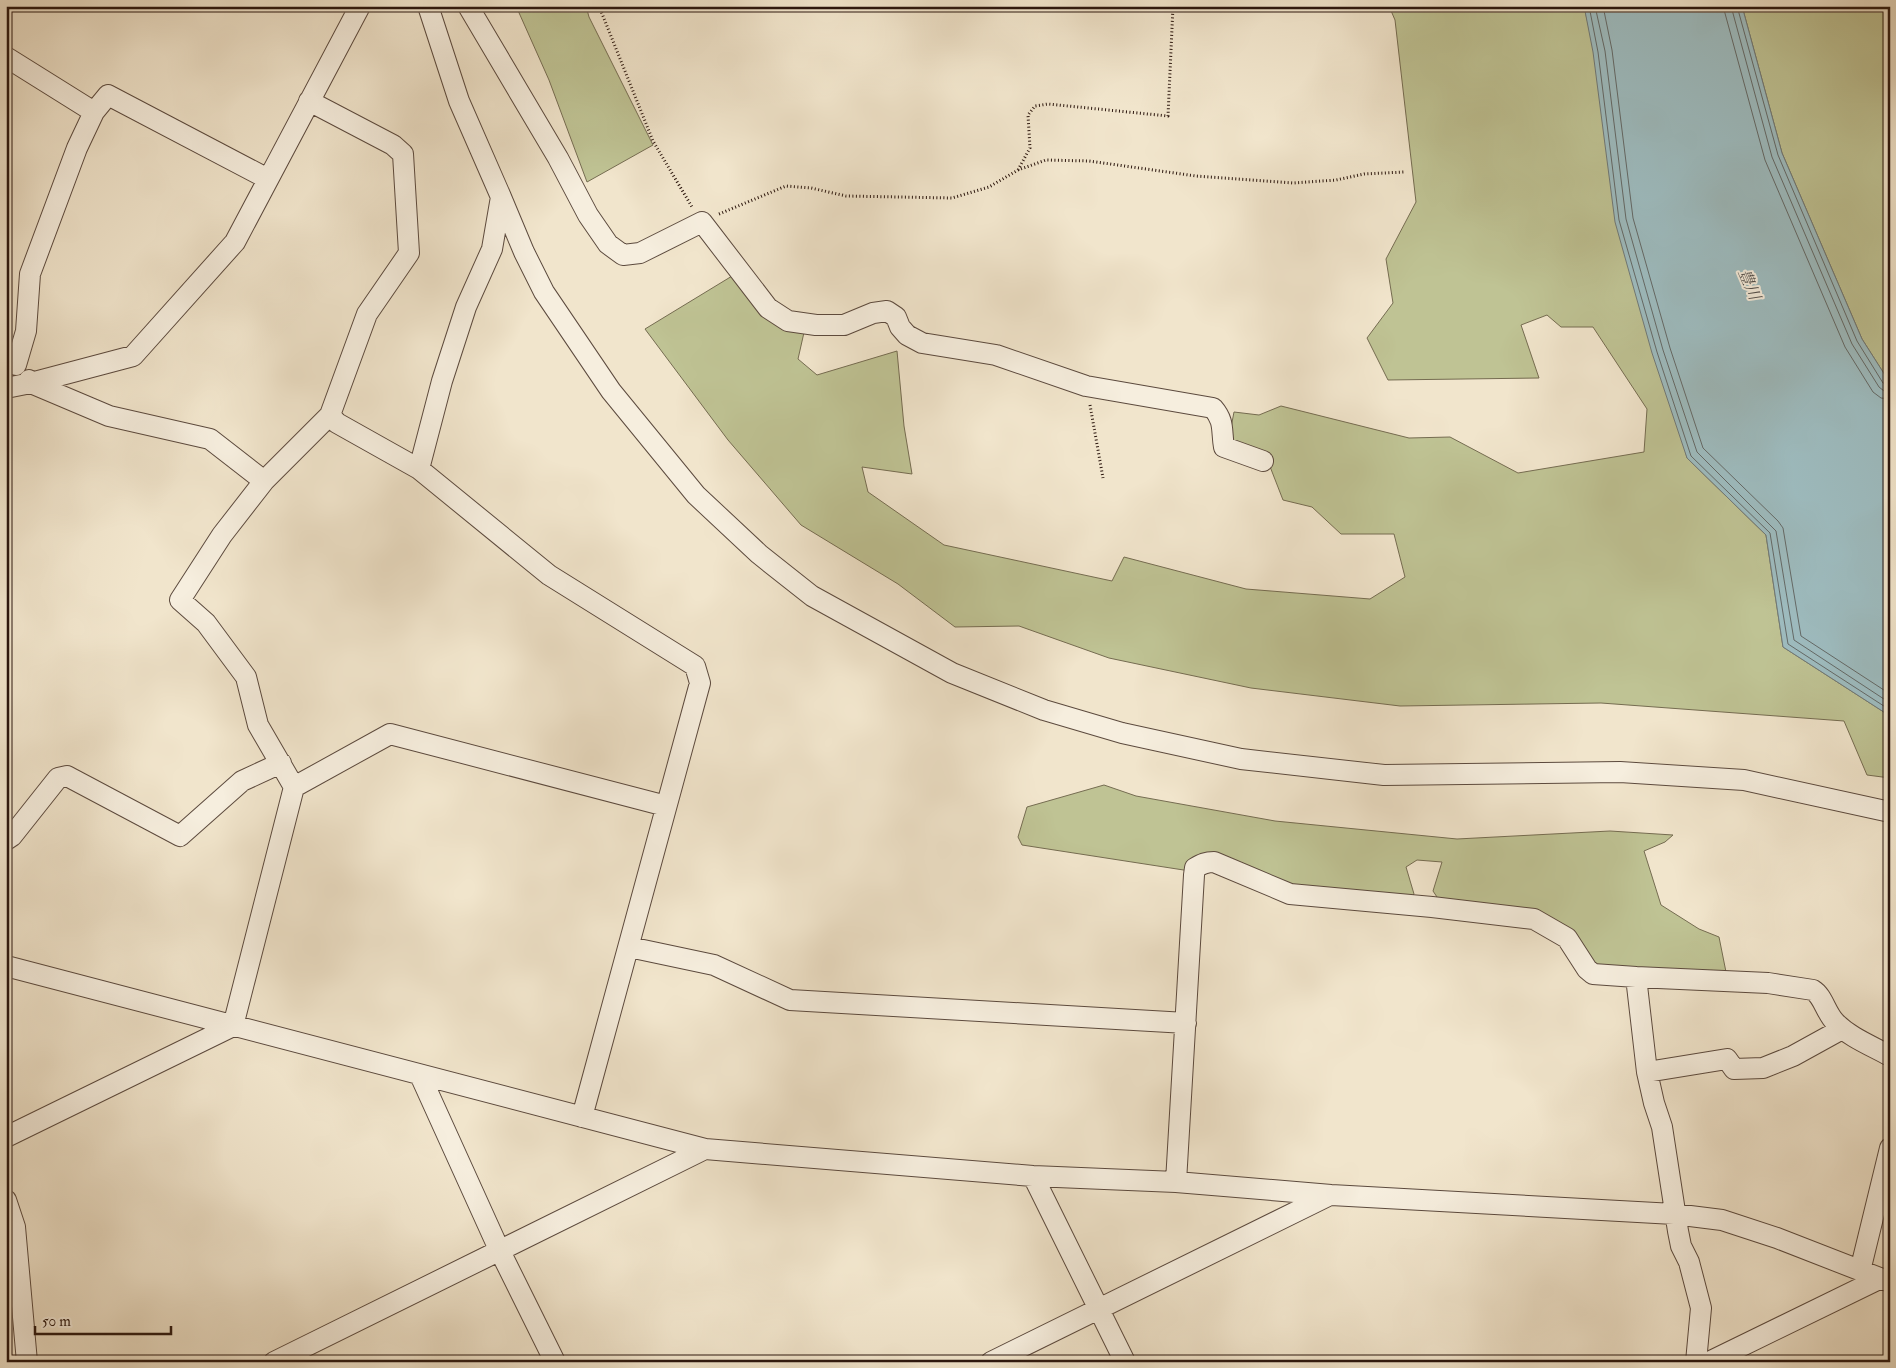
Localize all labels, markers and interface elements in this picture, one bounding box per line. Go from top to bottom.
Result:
water label: 豊川 [1734,266,1765,305]
scale bar [35,1303,171,1335]
text: 50 m [42,1312,71,1331]

